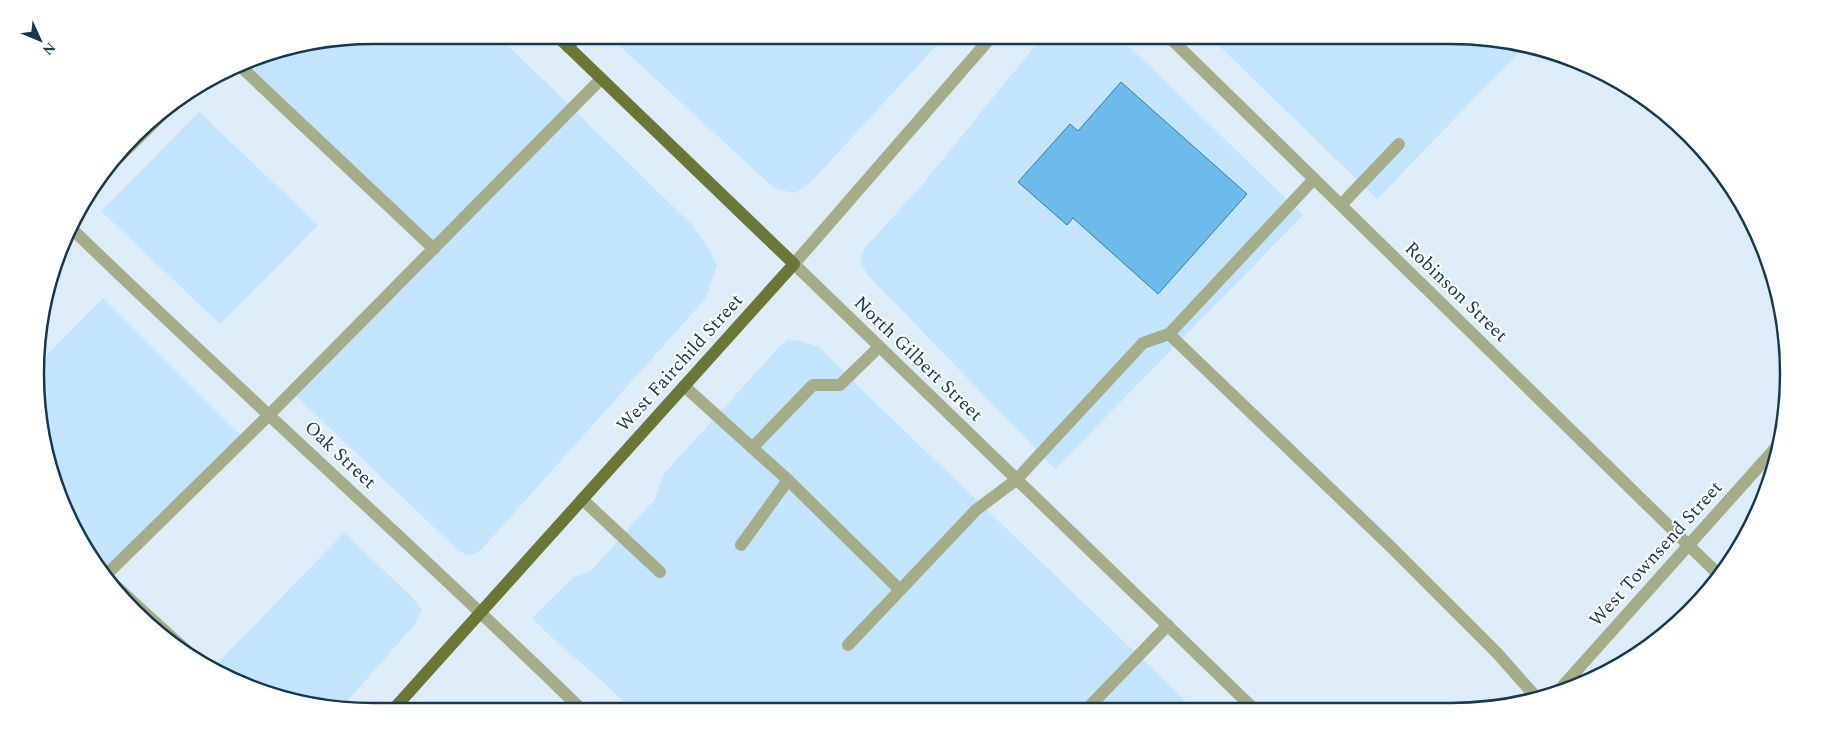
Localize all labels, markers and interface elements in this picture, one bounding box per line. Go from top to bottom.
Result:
north arrow [15,15,65,65]
text: N [37,37,61,60]
street label: Robinson Street [1398,235,1515,349]
street label: West Fairchild Street [610,287,750,439]
street label: North Gilbert Street [847,289,990,429]
street label: Oak Street [297,414,383,496]
street label: West Townsend Street [1582,474,1730,634]

